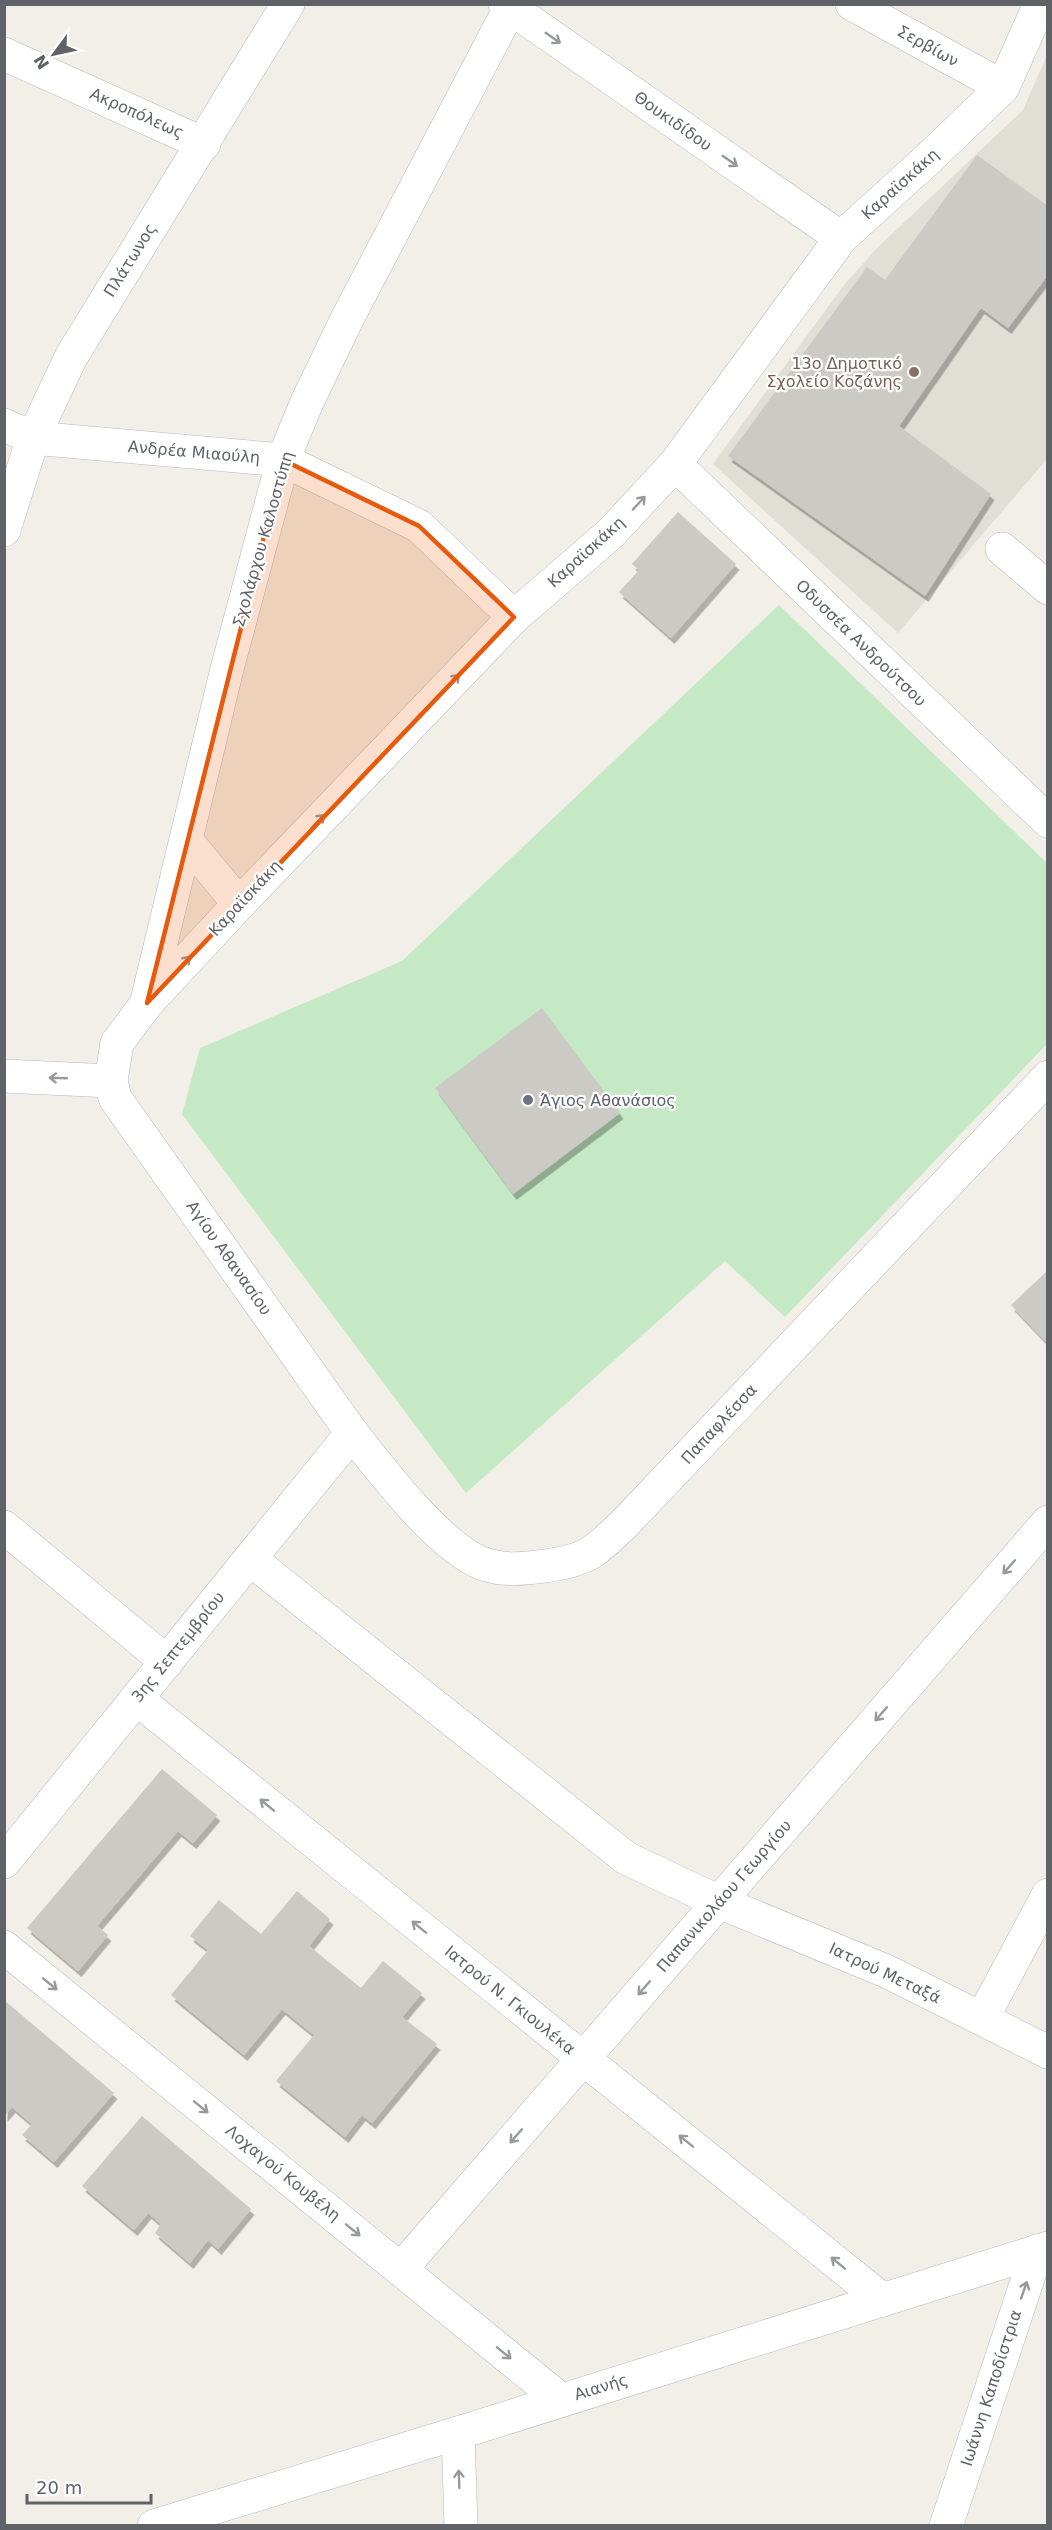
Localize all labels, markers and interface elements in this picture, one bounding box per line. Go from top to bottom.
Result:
street label: Σερβίων [894,21,962,71]
north arrow [24,24,84,84]
one-way arrow [544,32,560,44]
text: N [30,51,53,73]
street label: Ακροπόλεως [87,84,187,142]
street label: Θουκιδίδου [630,87,716,155]
street label: Καραϊσκάκη [858,145,942,223]
one-way arrow [722,155,738,167]
street label: Πλάτωνος [100,220,160,300]
place label: 13ο Δημοτικό Σχολείο Κοζάνης [766,354,902,391]
marker: 13ο Δημοτικό Σχολείο Κοζάνης [907,365,921,379]
street label: Ανδρέα Μιαούλη [127,437,261,467]
street label: Σχολάρχου Καλοστύπη [229,449,297,629]
one-way arrow [632,495,646,510]
street label: Καραϊσκάκη [544,513,628,591]
street label: Οδυσσέα Ανδρούτσου [792,576,930,710]
one-way arrow [446,673,460,688]
one-way arrow [311,814,325,829]
street label: Καραϊσκάκη [205,856,285,940]
one-way arrow [177,956,191,971]
one-way arrow [48,1073,68,1084]
place label: Άγιος Αθανάσιος [540,1091,676,1110]
marker: Άγιος Αθανάσιος [521,1093,535,1107]
street label: Αγίου Αθανασίου [182,1197,276,1319]
street label: Παπαφλέσσα [677,1380,761,1468]
one-way arrow [1002,1559,1016,1574]
street label: 3ης Σεπτεμβρίου [128,1588,228,1706]
one-way arrow [875,1706,888,1722]
one-way arrow [260,1798,276,1811]
street label: Παπανικολάου Γεωργίου [653,1816,795,1976]
one-way arrow [412,1920,427,1934]
street label: Ιατρού Μεταξά [826,1939,944,2007]
street label: Ιατρού N. Γκιουλέκα [441,1942,579,2058]
one-way arrow [42,1977,57,1991]
one-way arrow [637,1981,651,1996]
one-way arrow [193,2100,208,2114]
street label: Λοχαγού Κουβέλη [222,2121,344,2225]
one-way arrow [510,2128,523,2144]
one-way arrow [678,2135,694,2148]
one-way arrow [344,2223,360,2236]
one-way arrow [830,2257,846,2270]
one-way arrow [1019,2281,1030,2300]
street label: Ιωάννη Καποδίστρια [957,2307,1025,2469]
one-way arrow [496,2346,511,2360]
street label: Αιανής [572,2370,630,2404]
scale bar [27,2467,152,2505]
one-way arrow [454,2470,465,2490]
text: 20 m [36,2477,82,2498]

